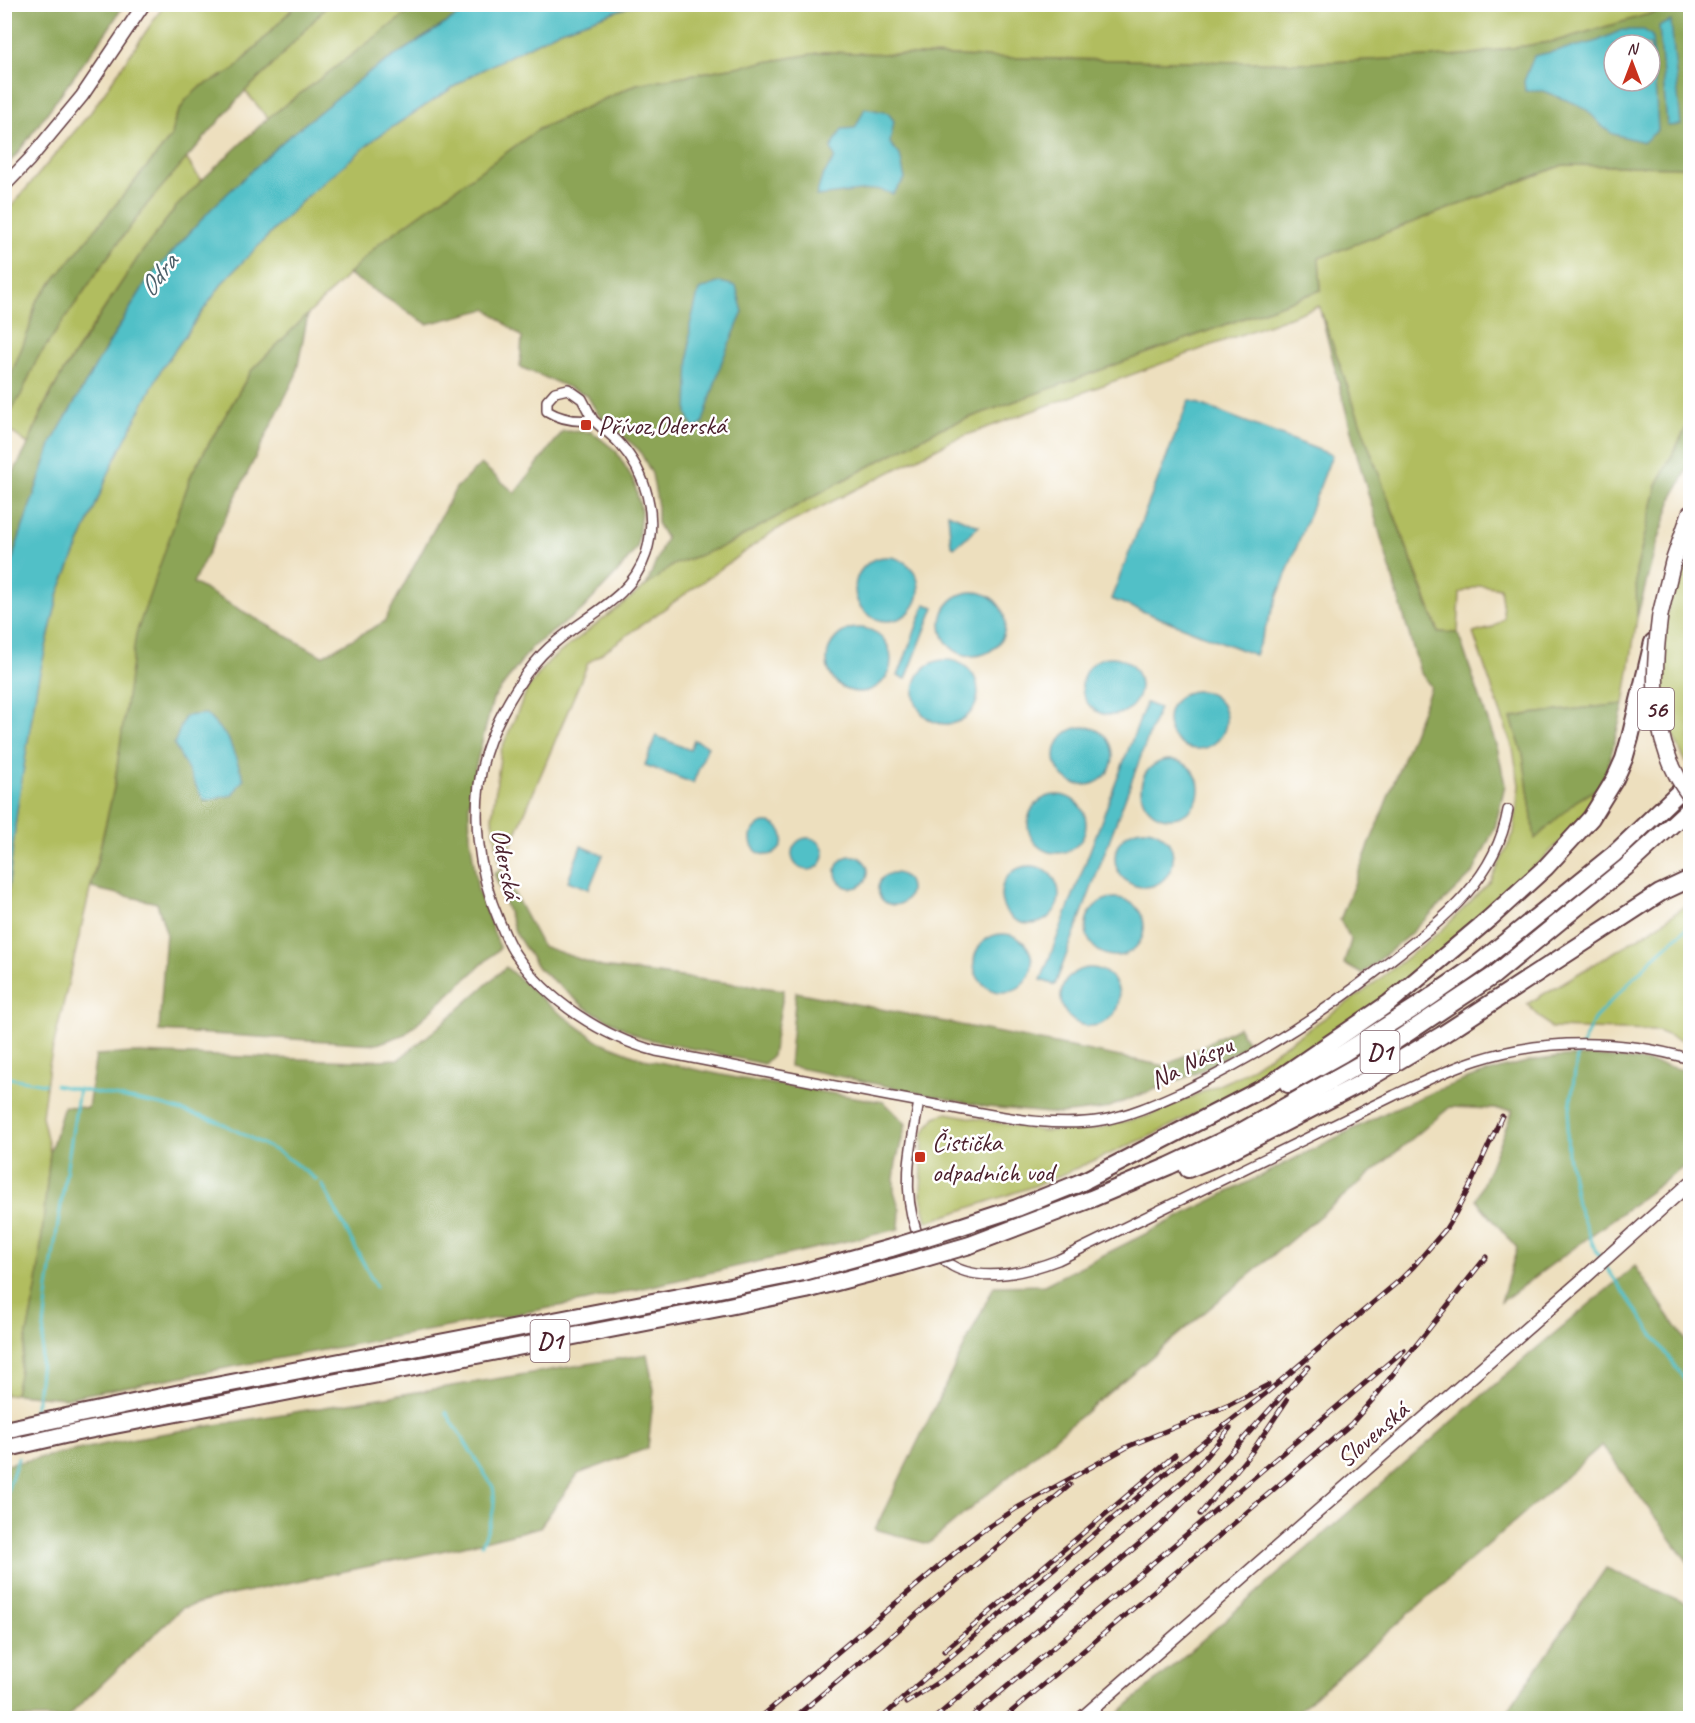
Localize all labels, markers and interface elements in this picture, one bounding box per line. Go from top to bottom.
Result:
north arrow [1602,33,1662,93]
text: N [1627,39,1640,59]
water label: Odra [131,245,187,303]
place label: Přívoz,Oderská [598,409,729,442]
marker: Přívoz,Oderská [579,418,593,432]
road number: 56 [1638,688,1674,730]
street label: Oderská [484,826,530,904]
street label: Na Náspu [1145,1028,1239,1096]
road number: D1 [1360,1031,1400,1073]
place label: Čistička odpadních vod [932,1126,1058,1189]
marker: Čistička odpadních vod [913,1150,927,1164]
road number: D1 [530,1320,570,1362]
street label: Slovenská [1329,1392,1417,1475]

